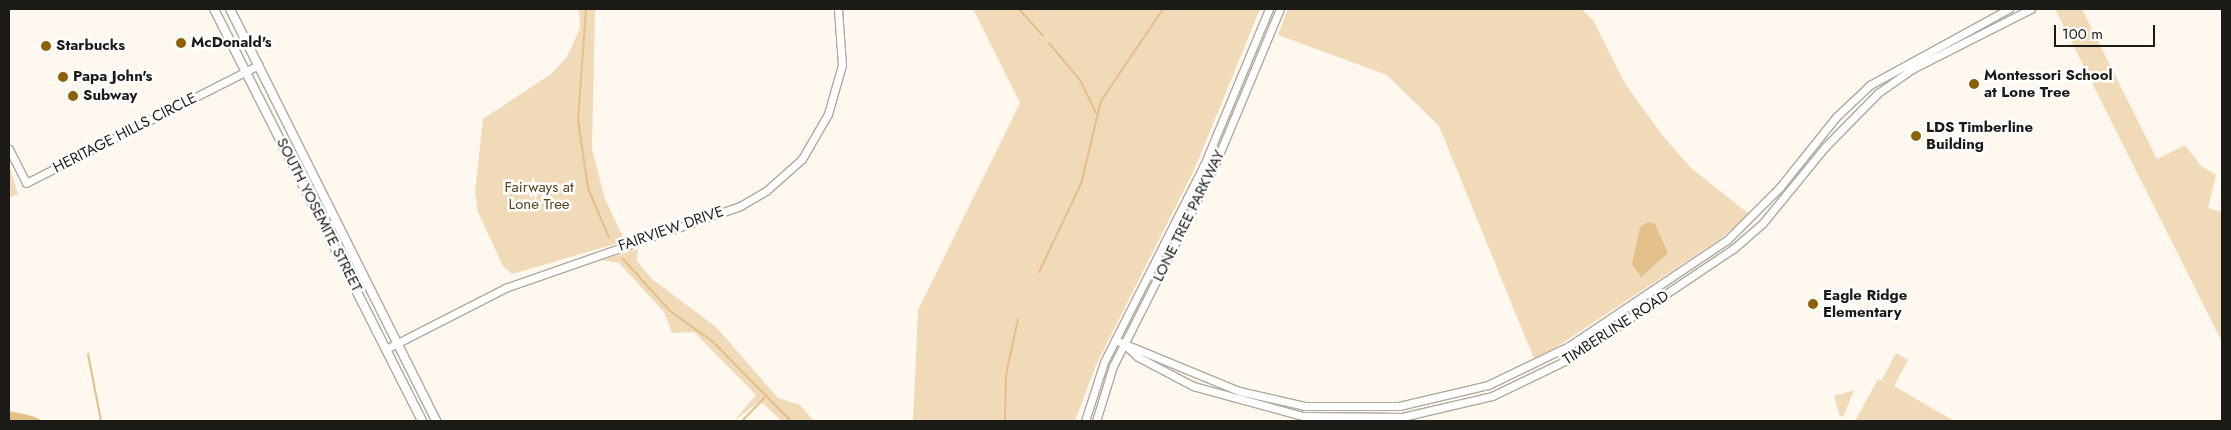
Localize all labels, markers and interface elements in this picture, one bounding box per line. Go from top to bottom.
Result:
scale bar [2056,15,2157,47]
text: 100 m [2062,23,2103,45]
place label: McDonald's [191,34,272,52]
place label: Starbucks [56,37,125,55]
marker: McDonald's [175,37,187,49]
marker: Starbucks [40,40,52,52]
place label: Montessori School at Lone Tree [1984,66,2113,101]
place label: Papa John's [73,68,152,86]
marker: Papa John's [57,71,69,83]
marker: Montessori School at Lone Tree [1968,78,1980,90]
place label: Subway [83,87,137,105]
street label: HERITAGE HILLS CIRCLE [50,89,200,177]
marker: Subway [67,90,79,102]
place label: LDS Timberline Building [1926,118,2033,153]
marker: LDS Timberline Building [1910,130,1922,142]
street label: SOUTH YOSEMITE STREET [272,135,366,295]
street label: LONE TREE PARKWAY [1149,147,1229,285]
park label: Fairways at Lone Tree [504,178,574,213]
street label: FAIRVIEW DRIVE [616,203,726,255]
place label: Eagle Ridge Elementary [1823,286,1907,321]
street label: TIMBERLINE ROAD [1560,287,1672,369]
marker: Eagle Ridge Elementary [1807,298,1819,310]

